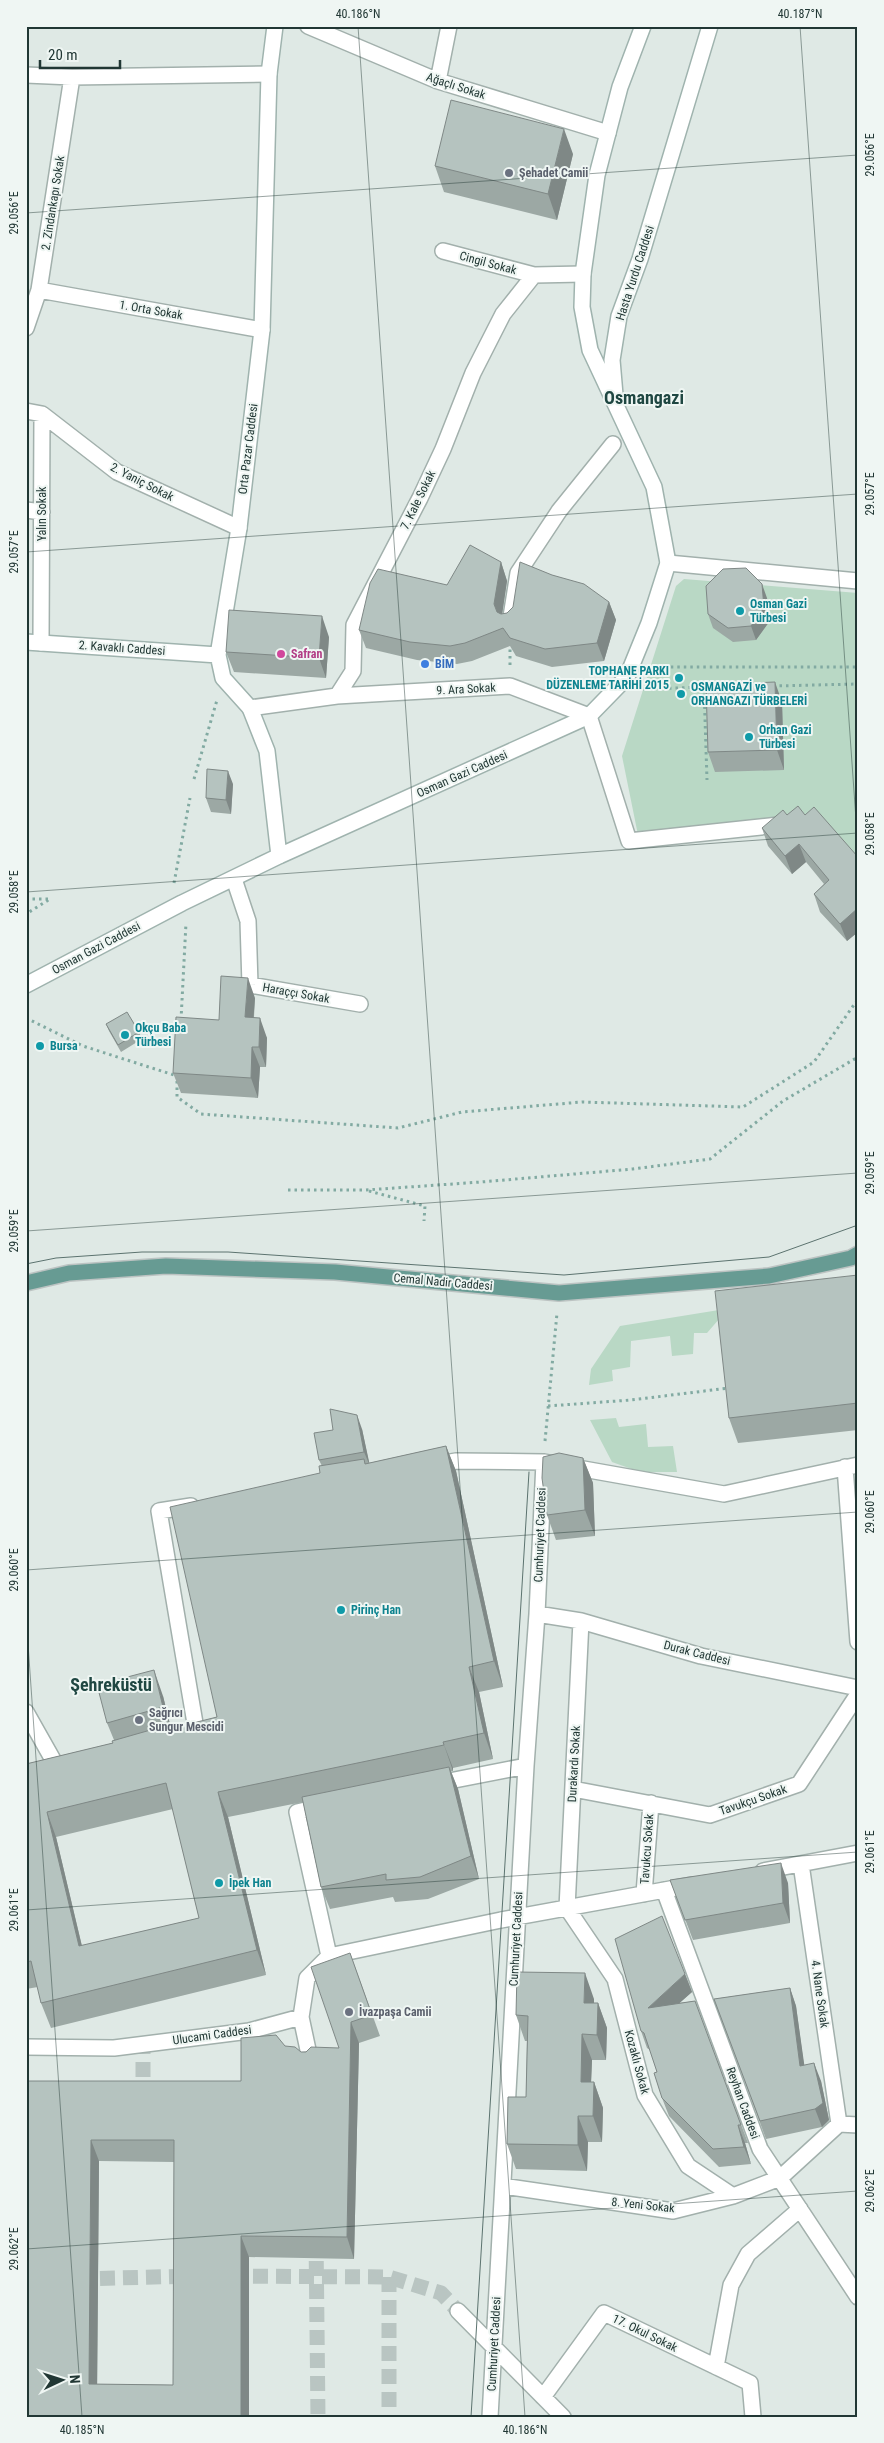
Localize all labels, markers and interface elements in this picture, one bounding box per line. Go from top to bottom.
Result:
text: 40.186°N [336,7,380,21]
text: 40.187°N [778,7,822,21]
scale bar [40,38,120,70]
text: 20 m [48,46,78,64]
street label: Ağaçlı Sokak [425,70,488,102]
text: 29.056°E [863,133,877,177]
street label: 2. Zindankapı Sokak [39,154,67,251]
place label: Şehadet Camii [519,166,588,180]
marker: Şehadet Camii [503,167,515,179]
text: 29.056°E [7,191,21,235]
street label: Hasta Yurdu Caddesi [613,224,657,322]
street label: Cingil Sokak [458,249,519,277]
street label: 1. Orta Sokak [118,298,184,323]
district label: Osmangazi [604,387,684,408]
street label: Orta Pazar Caddesi [235,403,261,495]
street label: 2. Yaniç Sokak [108,460,177,504]
street label: 7. Kale Sokak [398,468,439,532]
text: 29.057°E [863,472,877,516]
street label: Yalın Sokak [35,486,49,541]
text: 29.057°E [7,530,21,574]
place label: Osman Gazi Türbesi [750,597,807,625]
marker: Osman Gazi Türbesi [734,605,746,617]
street label: 2. Kavaklı Caddesi [78,638,166,658]
place label: Safran [291,647,323,661]
marker: Safran [275,648,287,660]
place label: BİM [435,656,454,671]
marker: BİM [419,658,431,670]
place label: TOPHANE PARKI DÜZENLEME TARİHİ 2015 [546,664,669,692]
marker: TOPHANE PARKI DÜZENLEME TARİHİ 2015 [673,672,685,684]
place label: OSMANGAZİ ve ORHANGAZI TÜRBELERİ [691,679,807,708]
street label: 9. Ara Sokak [436,680,497,698]
marker: OSMANGAZİ ve ORHANGAZI TÜRBELERİ [675,688,687,700]
place label: Orhan Gazi Türbesi [759,723,812,751]
marker: Orhan Gazi Türbesi [743,731,755,743]
street label: Osman Gazi Caddesi [414,748,510,800]
text: 29.058°E [863,812,877,856]
text: 29.058°E [7,870,21,914]
street label: Osman Gazi Caddesi [49,919,143,977]
street label: Haraççı Sokak [261,980,331,1006]
place label: Okçu Baba Türbesi [135,1021,186,1049]
marker: Okçu Baba Türbesi [119,1029,131,1041]
place label: Bursa [50,1039,78,1053]
marker: Bursa [34,1040,46,1052]
text: 29.059°E [863,1151,877,1195]
text: 29.059°E [7,1209,21,1253]
street label: Cemal Nadir Caddesi [393,1271,493,1293]
street label: Cumhuriyet Caddesi [531,1487,549,1583]
text: 29.060°E [863,1490,877,1534]
text: 29.060°E [7,1548,21,1592]
place label: Pirinç Han [351,1603,401,1617]
marker: Pirinç Han [335,1604,347,1616]
street label: Durak Caddesi [662,1638,732,1668]
district label: Şehreküstü [70,1674,152,1695]
place label: Sağrıcı Sungur Mescidi [149,1706,224,1734]
marker: Sağrıcı Sungur Mescidi [133,1714,145,1726]
street label: Durakardı Sokak [565,1725,583,1803]
street label: Tavukçu Sokak [717,1782,789,1818]
street label: Tavukcu Sokak [638,1813,656,1885]
text: 29.061°E [863,1830,877,1874]
place label: İpek Han [229,1875,271,1890]
marker: İpek Han [213,1877,225,1889]
text: 29.061°E [7,1888,21,1932]
street label: Cumhuriyet Caddesi [507,1891,525,1987]
street label: 4. Nane Sokak [808,1959,832,2029]
place label: İvazpaşa Camii [359,2004,432,2019]
marker: İvazpaşa Camii [343,2006,355,2018]
street label: Ulucami Caddesi [172,2023,252,2047]
street label: Kozaklı Sokak [622,2028,652,2096]
street label: Reyhan Caddesi [724,2065,762,2141]
text: 29.062°E [863,2169,877,2213]
street label: 8. Yeni Sokak [611,2195,676,2215]
text: 29.062°E [7,2227,21,2271]
street label: Cumhuriyet Caddesi [485,2296,503,2392]
street label: 17. Okul Sokak [610,2311,680,2355]
north arrow [38,2356,88,2406]
text: N [67,2374,83,2384]
text: 40.185°N [60,2423,104,2437]
text: 40.186°N [503,2423,547,2437]

